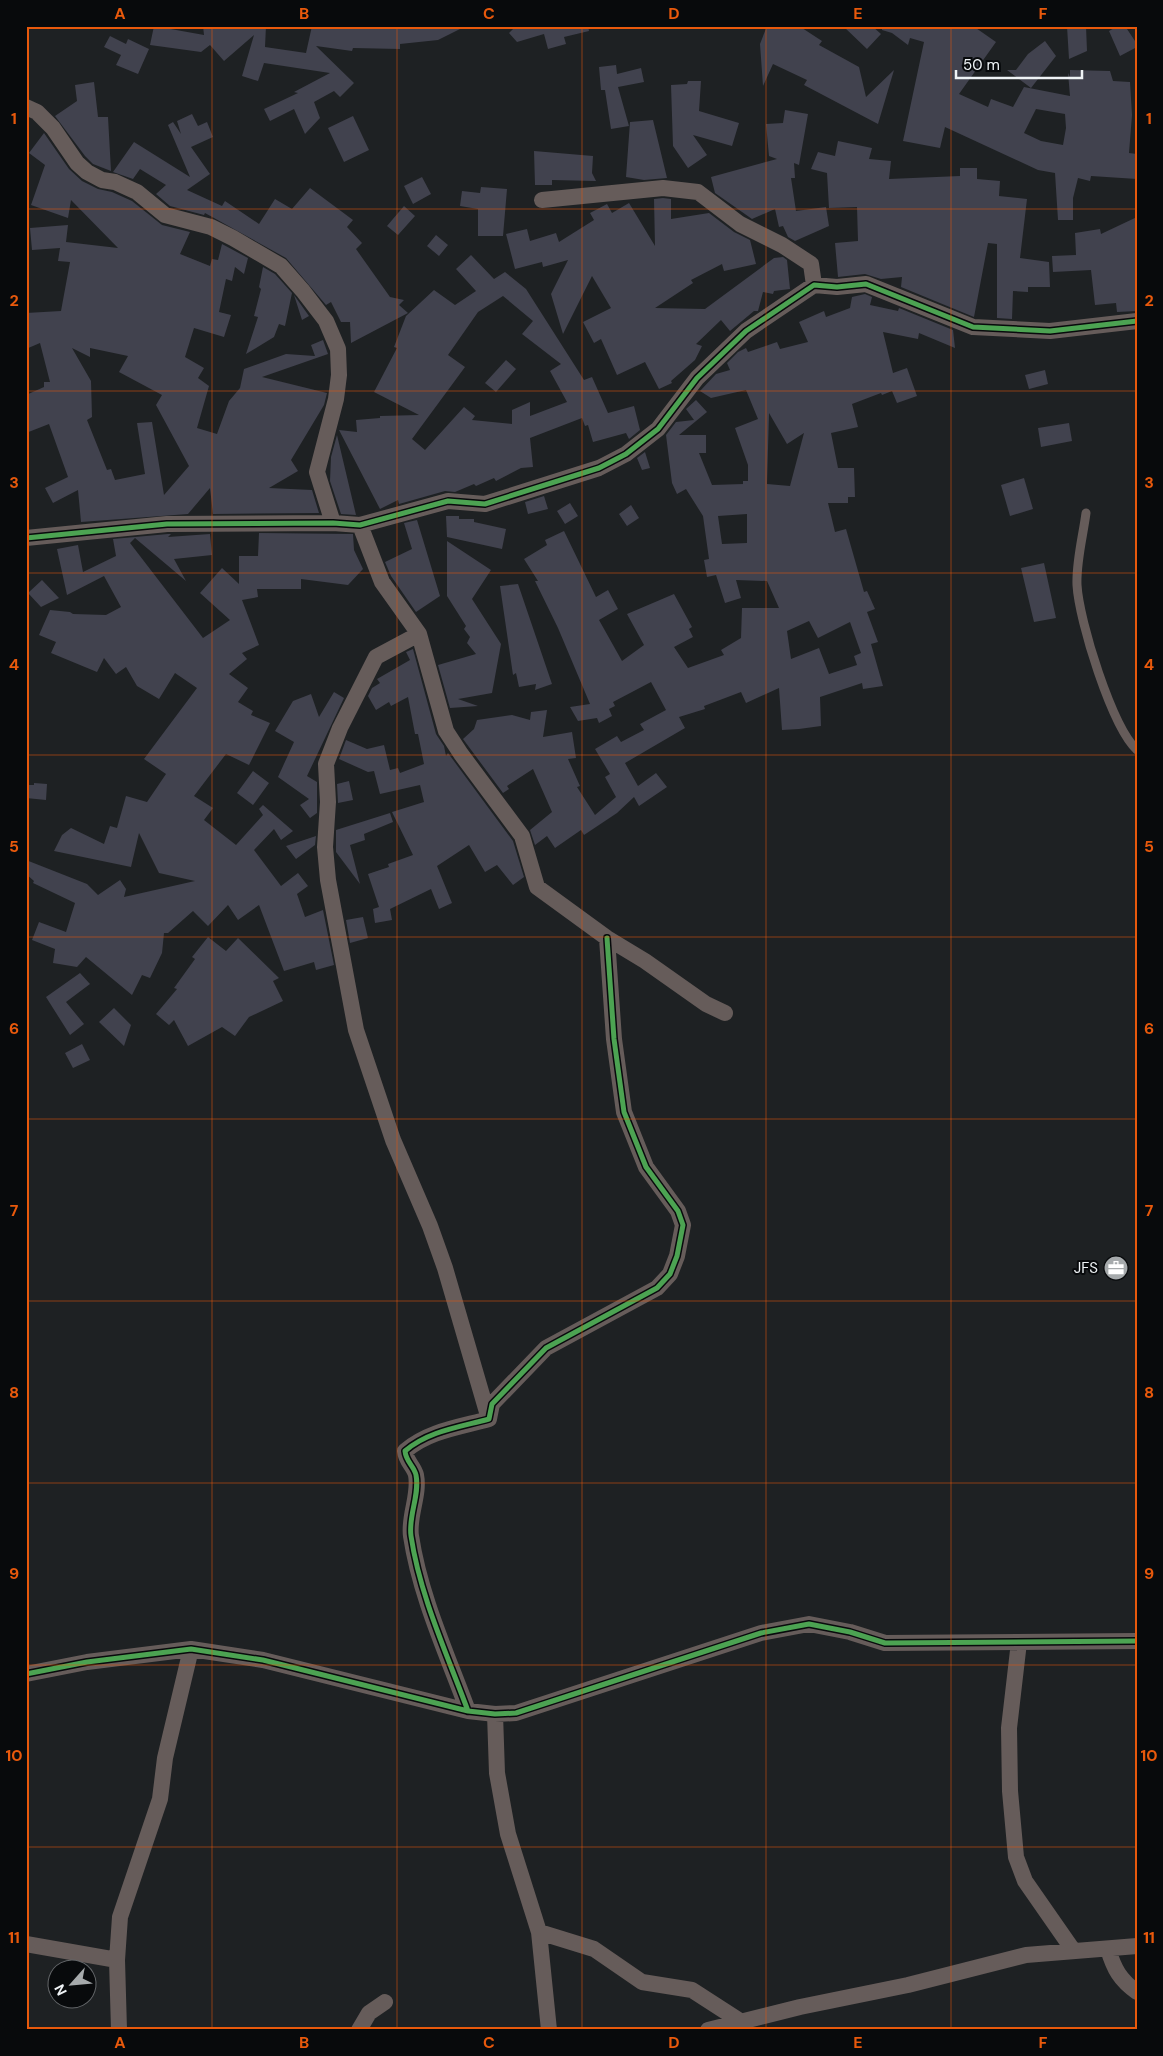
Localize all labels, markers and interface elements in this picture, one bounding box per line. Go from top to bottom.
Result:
text: A [114,3,126,24]
text: B [299,3,309,24]
text: C [483,3,495,24]
text: D [668,3,680,24]
text: E [853,3,863,24]
text: F [1039,3,1048,24]
scale bar [956,48,1082,80]
text: 50 m [963,55,1000,75]
text: 1 [11,108,17,129]
text: 1 [1146,108,1152,129]
text: 2 [9,290,19,311]
text: 2 [1144,290,1154,311]
text: 3 [9,472,19,493]
text: 3 [1144,472,1154,493]
text: 4 [9,654,19,675]
text: 4 [1144,654,1154,675]
text: 5 [9,836,19,857]
text: 5 [1144,836,1154,857]
text: 6 [9,1018,19,1039]
text: 6 [1144,1018,1154,1039]
text: 7 [10,1200,19,1221]
text: 7 [1145,1200,1154,1221]
office icon: JFS [1103,1255,1129,1281]
place label: JFS [1074,1258,1098,1278]
text: 8 [9,1382,19,1403]
text: 8 [1144,1382,1154,1403]
text: 9 [9,1563,19,1584]
text: 9 [1144,1563,1154,1584]
text: 10 [5,1745,23,1766]
text: 10 [1140,1745,1158,1766]
text: 11 [8,1927,20,1948]
text: 11 [1143,1927,1155,1948]
north arrow [48,1958,98,2008]
text: N [50,1981,71,1999]
text: A [114,2032,126,2053]
text: B [299,2032,309,2053]
text: C [483,2032,495,2053]
text: D [668,2032,680,2053]
text: E [853,2032,863,2053]
text: F [1039,2032,1048,2053]

